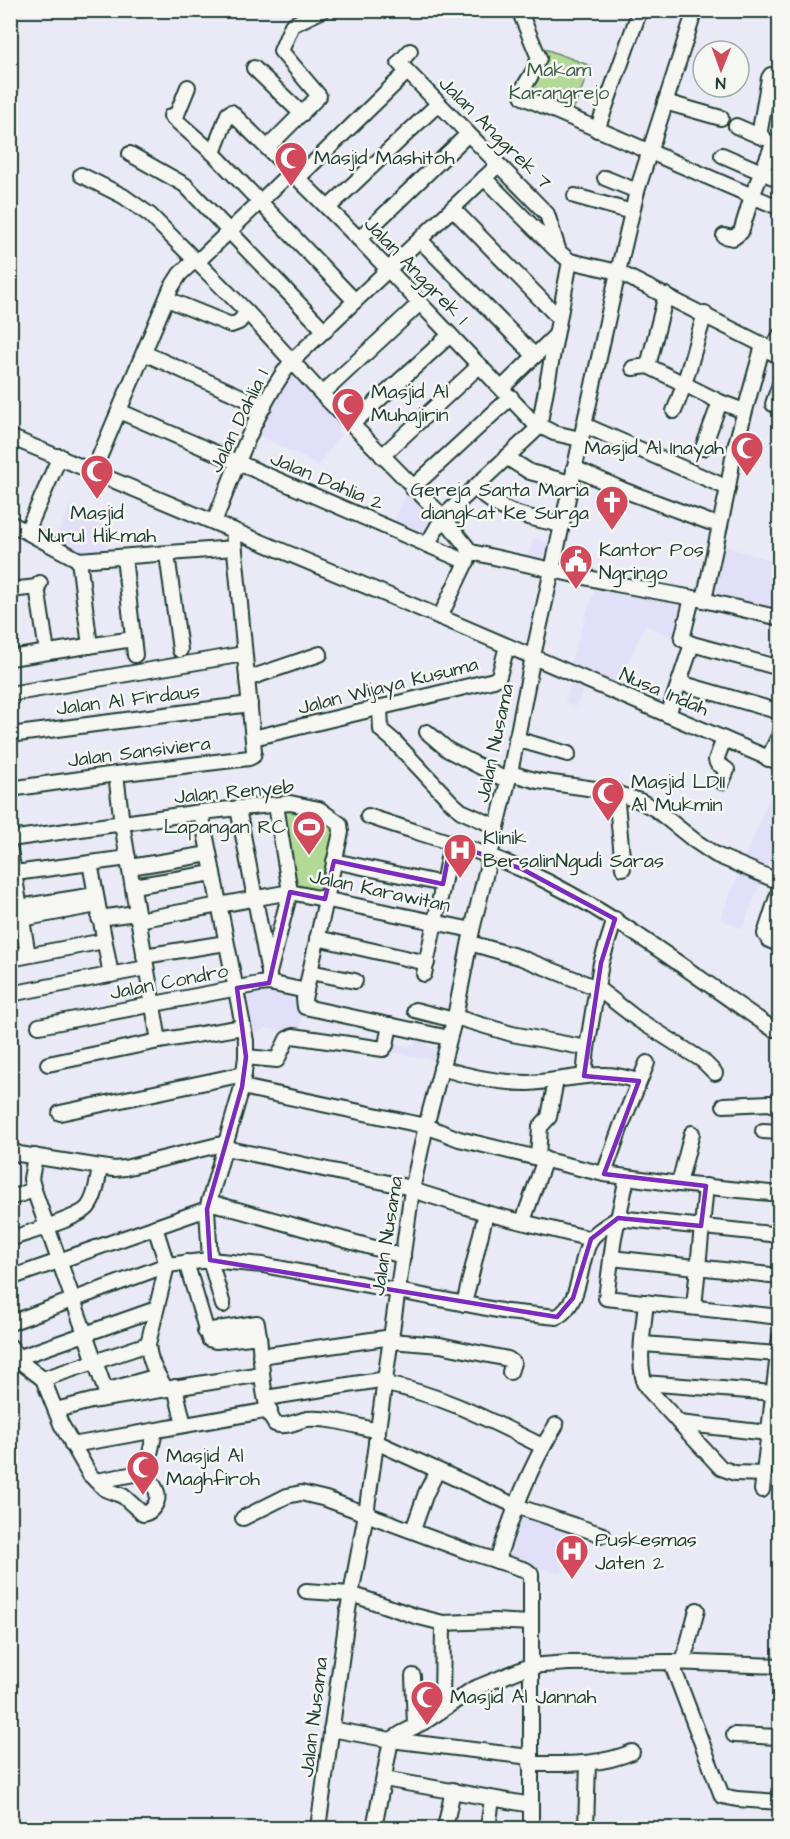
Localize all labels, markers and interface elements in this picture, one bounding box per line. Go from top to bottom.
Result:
north arrow [691,39,751,99]
park label: Makam Karangrejo [509,56,609,108]
street label: Jalan Anggrek 7 [431,70,558,197]
text: N [716,72,726,94]
mosque icon: Masjid Mashitoh [273,140,309,187]
place label: Masjid Mashitoh [314,144,455,172]
street label: Jalan Anggrek 1 [357,211,475,332]
street label: Jalan Dahlia 1 [202,364,276,477]
place label: Masjid Al Muhajirin [371,378,449,429]
mosque icon: Masjid Al Muhajirin [330,386,366,433]
mosque icon: Masjid Al Inayah [729,430,765,477]
place label: Masjid Al Inayah [584,434,724,463]
street label: Jalan Dahlia 2 [266,444,389,518]
mosque icon: Masjid Nurul Hikmah [79,453,115,500]
place label: Gereja Santa Maria diangkat Ke Surga [410,476,589,528]
church icon: Gereja Santa Maria diangkat Ke Surga [594,484,630,531]
place label: Masjid Nurul Hikmah [38,499,156,550]
place label: Kantor Pos Ngringo [599,536,704,588]
public building icon: Kantor Pos Ngringo [558,543,594,590]
street label: Jalan Wijaya Kusuma [295,650,481,723]
street label: Nusa Indah [615,661,713,723]
street label: Jalan Al Firdaus [55,677,201,723]
street label: Jalan Nusama [469,681,521,805]
street label: Jalan Sansiviera [66,729,212,775]
place label: Masjid LDII Al Mukmin [631,768,725,819]
street label: Jalan Renyeb [173,773,295,812]
mosque icon: Masjid LDII Al Mukmin [590,775,626,822]
sports icon: Lapangan RC [291,809,327,856]
place label: Lapangan RC [164,813,286,842]
place label: Klinik BersalinNgudi Saras [483,824,664,876]
hospital icon: Klinik BersalinNgudi Saras [442,832,478,879]
street label: Jalan Karawitan [307,862,453,920]
street label: Jalan Condro [107,957,231,1007]
street label: Jalan Nusama [364,1174,410,1298]
place label: Masjid Al Maghfiroh [166,1442,260,1494]
mosque icon: Masjid Al Maghfiroh [125,1449,161,1496]
place label: Puskesmas Jaten 2 [595,1526,697,1577]
hospital icon: Puskesmas Jaten 2 [554,1533,590,1580]
street label: Jalan Nusama [293,1655,335,1779]
mosque icon: Masjid Al Jannah [409,1679,445,1726]
place label: Masjid Al Jannah [450,1683,597,1711]

